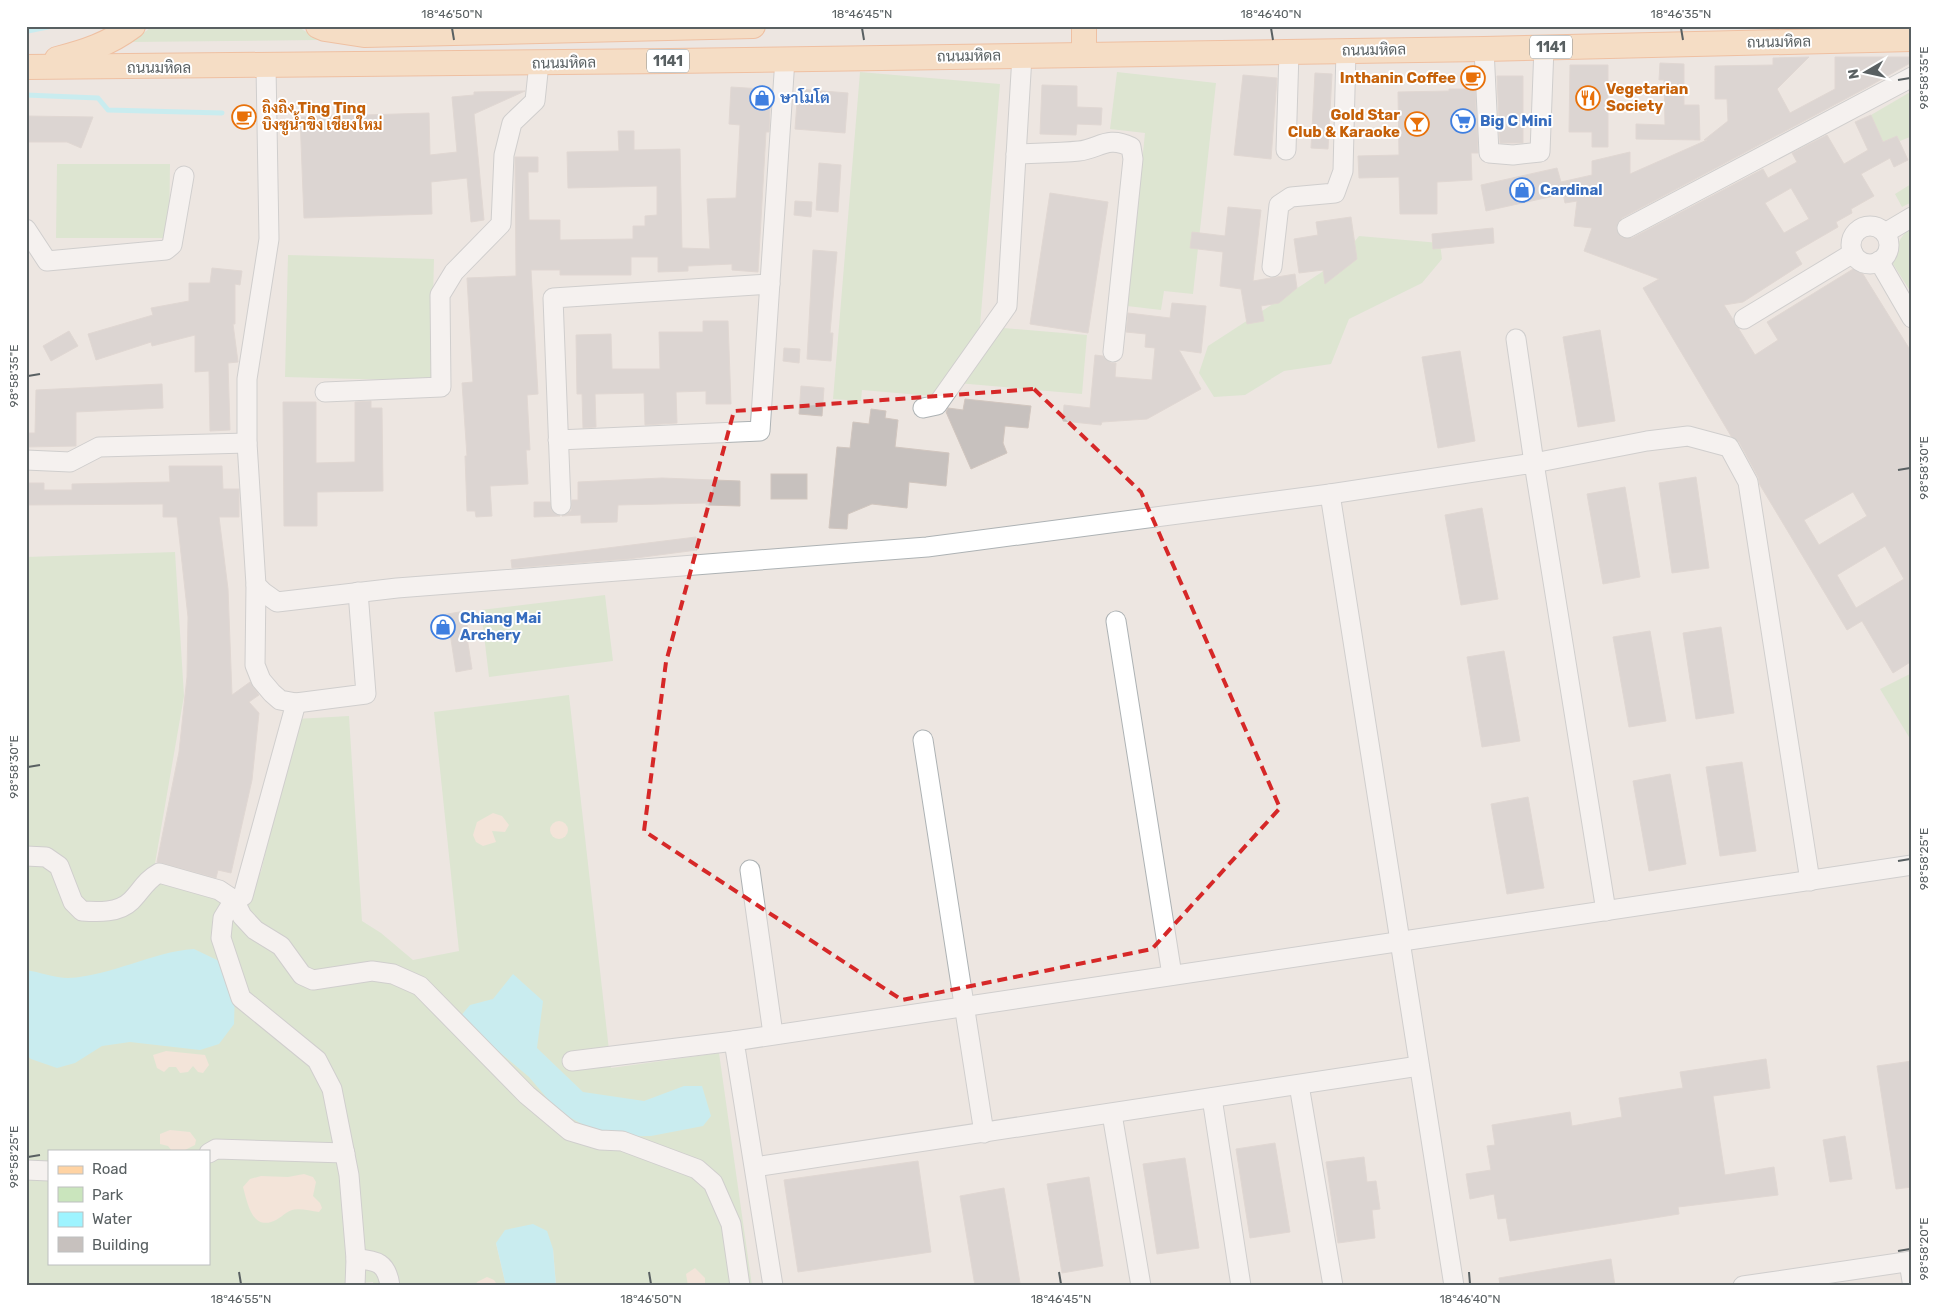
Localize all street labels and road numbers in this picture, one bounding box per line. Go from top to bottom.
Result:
street label: ถนนมหิดล [1747,32,1811,52]
road number: 1141 [1530,36,1572,58]
street label: ถนนมหิดล [1342,40,1406,60]
street label: ถนนมหิดล [937,46,1001,66]
road number: 1141 [647,49,689,72]
street label: ถนนมหิดล [532,53,596,73]
street label: ถนนมหิดล [127,59,191,77]

